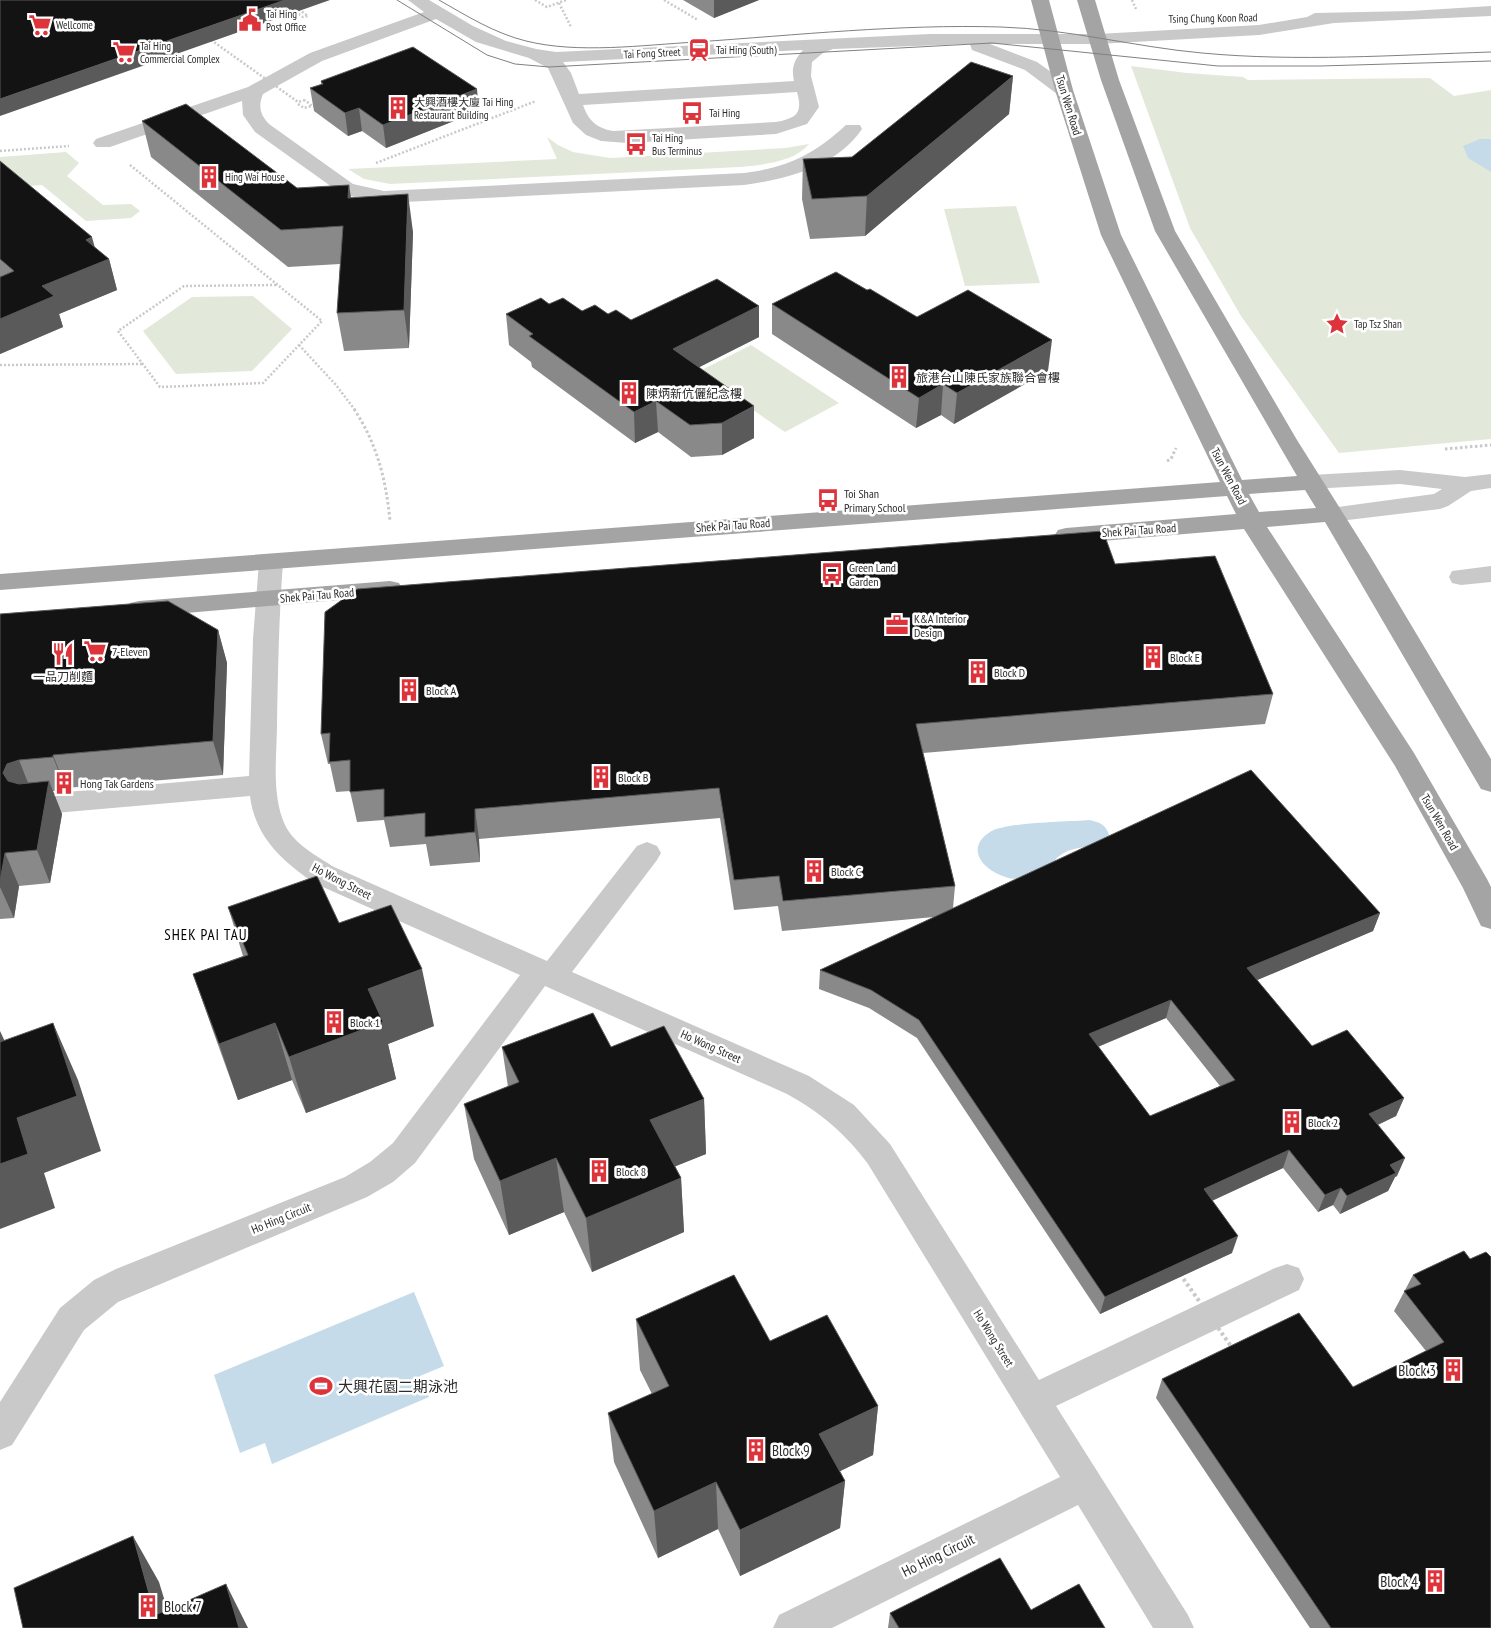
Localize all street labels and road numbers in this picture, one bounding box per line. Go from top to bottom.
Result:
street label: Tsing Chung Koon Road [1168,10,1258,26]
street label: Tai Fong Street [623,45,681,61]
street label: Tsun Wen Road [1053,73,1085,137]
street label: Tsun Wen Road [1208,445,1250,507]
street label: Shek Pai Tau Road [695,515,771,535]
street label: Shek Pai Tau Road [1101,520,1177,540]
street label: Shek Pai Tau Road [279,584,355,606]
street label: Tsun Wen Road [1418,791,1462,853]
street label: Ho Wong Street [310,860,375,903]
street label: Ho Wong Street [678,1026,744,1066]
street label: Ho Hing Circuit [249,1199,314,1237]
street label: Ho Wong Street [971,1307,1018,1370]
street label: Ho Hing Circuit [898,1529,978,1581]

